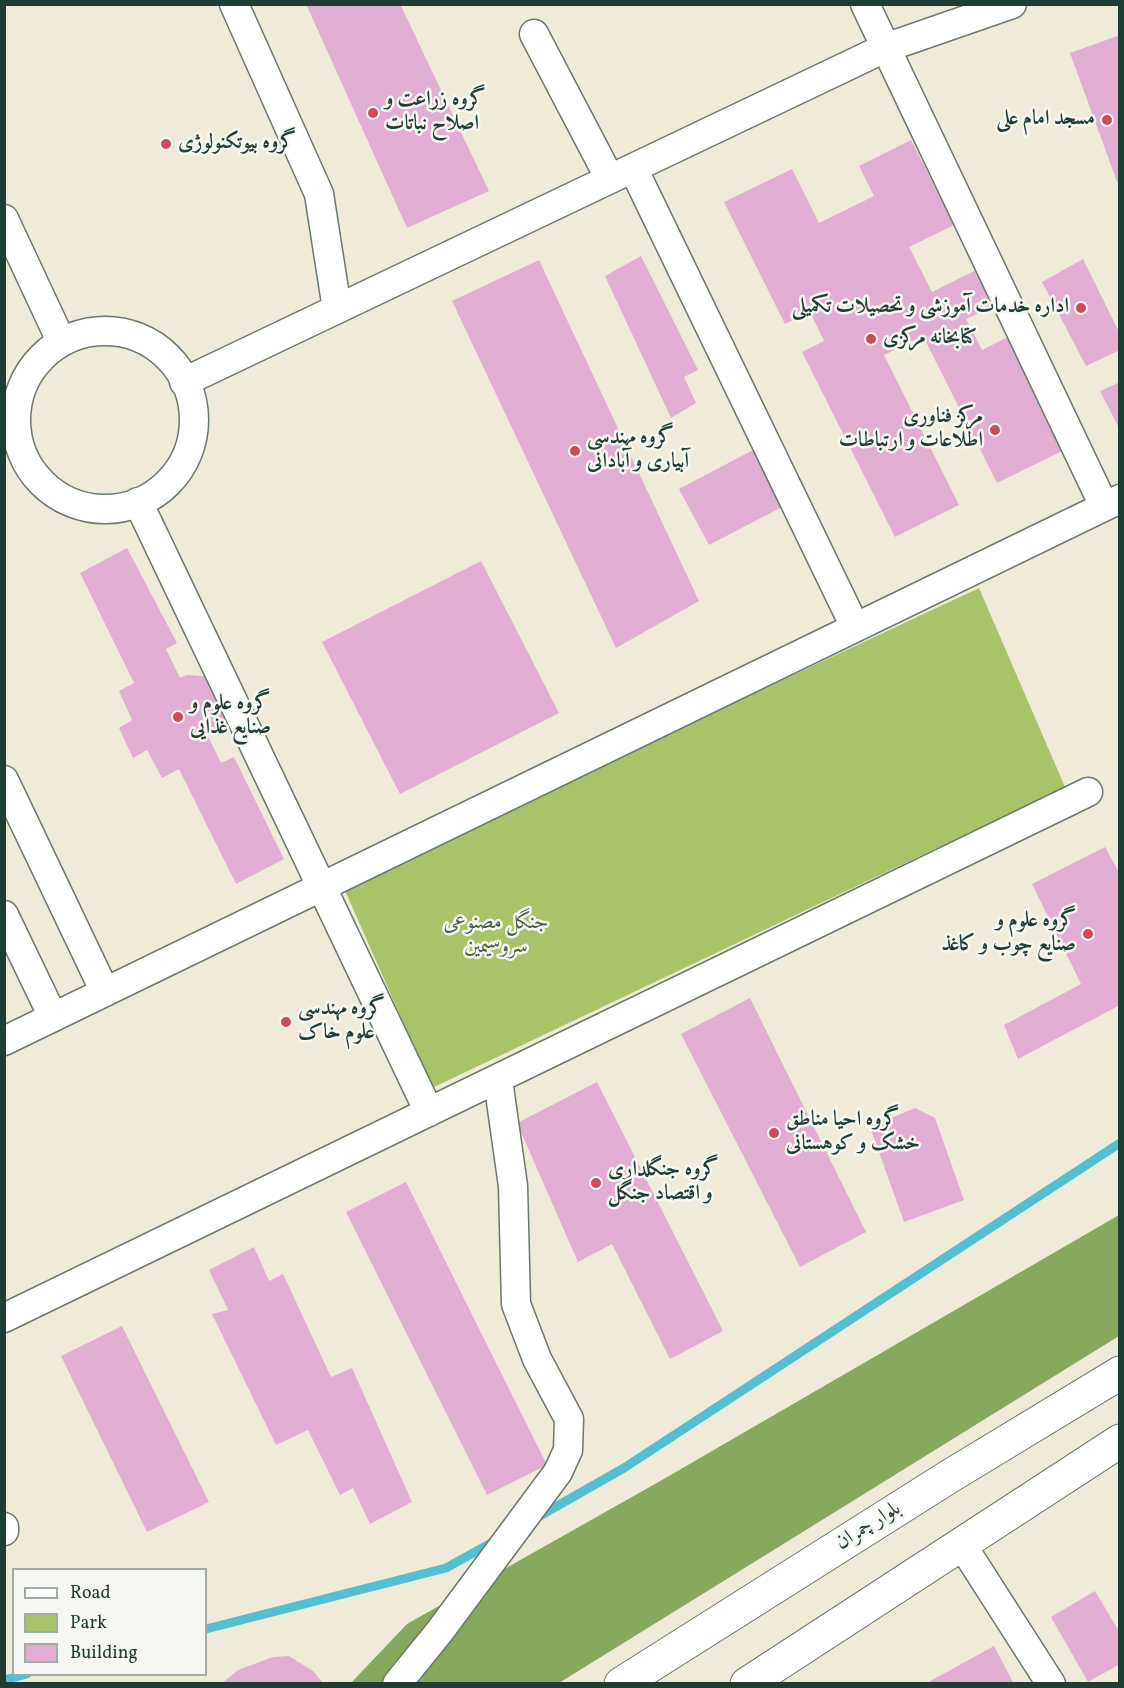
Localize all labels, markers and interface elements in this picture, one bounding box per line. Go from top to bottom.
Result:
place label: گروه زراعت و اصلاح نباتات [385,88,486,138]
marker: گروه زراعت و اصلاح نباتات [366,106,380,120]
place label: مسجد امام علی [996,107,1095,133]
marker: مسجد امام علی [1100,113,1114,127]
place label: گروه بیوتکنولوژی [178,131,296,157]
marker: گروه بیوتکنولوژی [159,137,173,151]
place label: اداره خدمات آموزشی و تحصیلات تکمیلی [792,295,1069,321]
marker: اداره خدمات آموزشی و تحصیلات تکمیلی [1074,301,1088,315]
place label: کتابخانه مرکزی [883,326,977,352]
marker: کتابخانه مرکزی [864,332,878,346]
place label: مرکز فناوری اطلاعات و ارتباطات [839,405,983,455]
marker: مرکز فناوری اطلاعات و ارتباطات [988,423,1002,437]
place label: گروه مهندسی آبیاری و آبادانی [587,426,689,476]
marker: گروه مهندسی آبیاری و آبادانی [568,444,582,458]
place label: گروه علوم و صنایع غذایی [190,692,271,742]
marker: گروه علوم و صنایع غذایی [171,710,185,724]
place label: گروه علوم و صنایع چوب و کاغذ [941,909,1076,959]
park label: جنگل مصنوعی سروسیمین [443,911,549,961]
marker: گروه علوم و صنایع چوب و کاغذ [1081,927,1095,941]
place label: گروه مهندسی علوم خاک [298,997,385,1047]
marker: گروه مهندسی علوم خاک [279,1015,293,1029]
place label: گروه احیا مناطق خشک و کوهستانی [786,1108,920,1158]
marker: گروه احیا مناطق خشک و کوهستانی [767,1126,781,1140]
place label: گروه جنگلداری و اقتصاد جنگل [608,1158,718,1208]
marker: گروه جنگلداری و اقتصاد جنگل [589,1176,603,1190]
street label: بلوار چمران [832,1497,906,1557]
legend [12,1568,207,1676]
text: Road [70,1581,111,1606]
text: Park [70,1611,107,1636]
text: Building [70,1641,138,1666]

